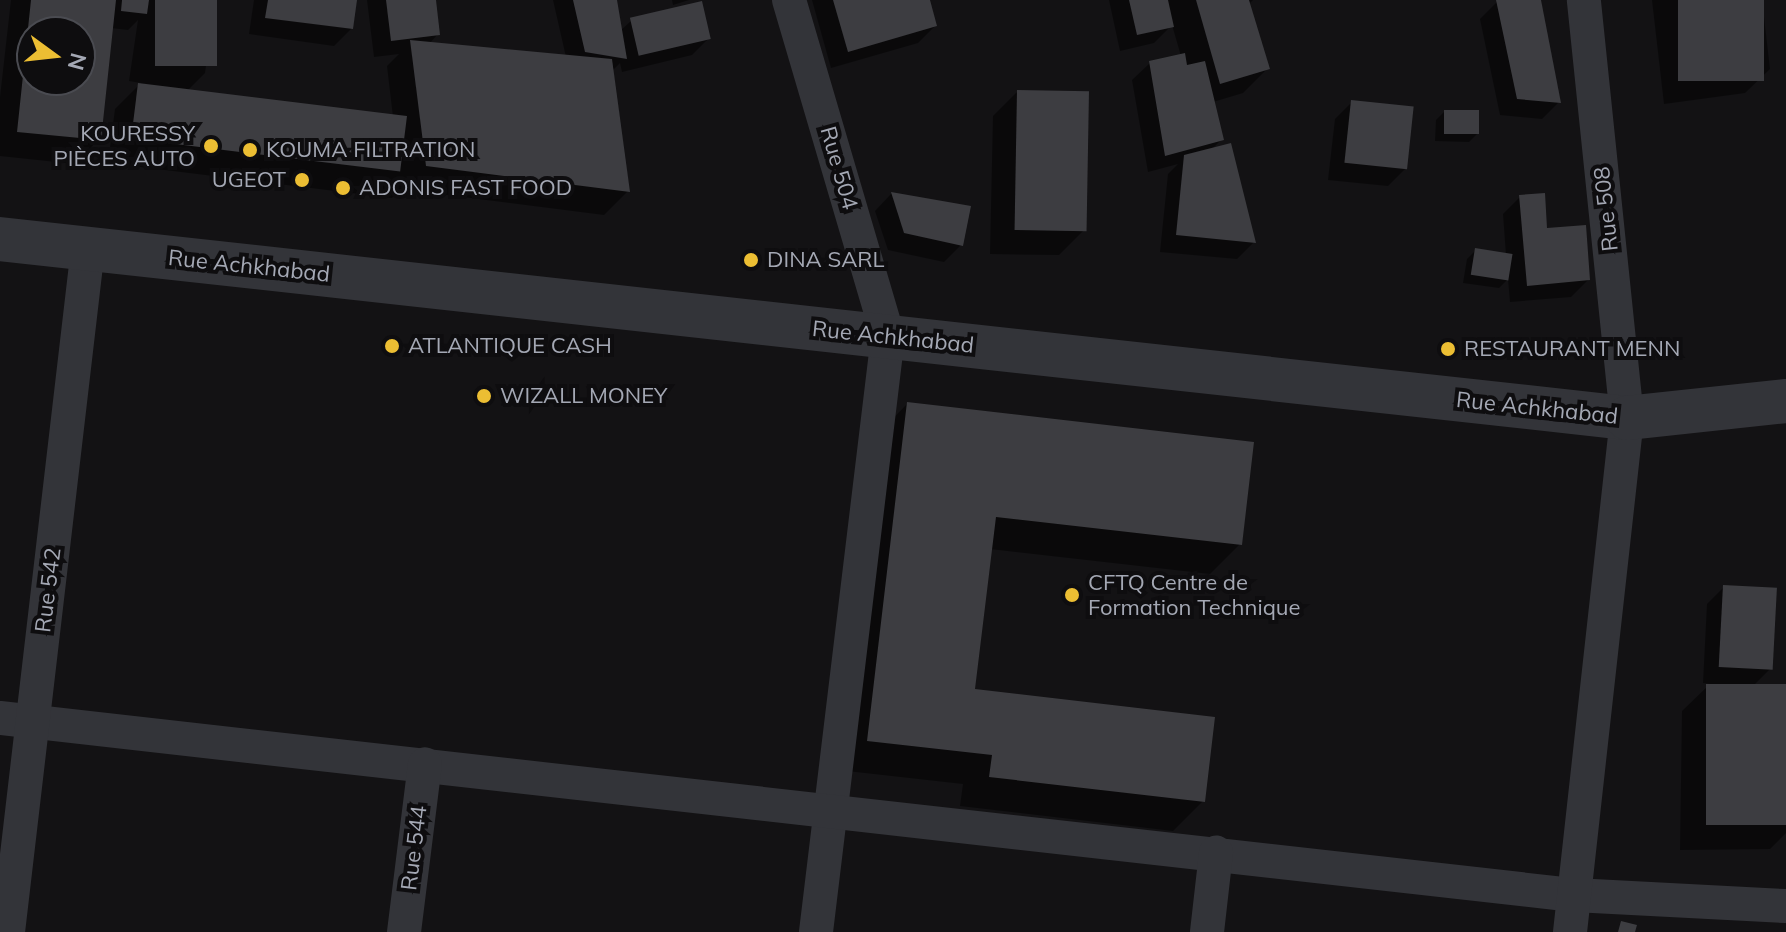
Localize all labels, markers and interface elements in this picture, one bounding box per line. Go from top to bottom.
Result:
north arrow [16,16,96,96]
text: N [62,50,93,73]
place label: KOURESSY PIÈCES AUTO [53,120,195,172]
street label: Rue 504 [815,123,863,213]
marker: KOURESSY PIÈCES AUTO [202,137,220,155]
place label: KOUMA FILTRATION [266,137,476,163]
marker: KOUMA FILTRATION [241,141,259,159]
street label: Rue 508 [1588,165,1624,253]
place label: UGEOT [212,167,286,193]
marker: UGEOT [293,171,311,189]
place label: ADONIS FAST FOOD [359,175,572,201]
marker: ADONIS FAST FOOD [334,179,352,197]
street label: Rue Achkhabad [167,244,331,288]
place label: DINA SARL [767,247,885,273]
marker: DINA SARL [742,251,760,269]
street label: Rue Achkhabad [811,315,975,359]
place label: ATLANTIQUE CASH [408,333,612,359]
place label: RESTAURANT MENN [1464,336,1680,362]
marker: ATLANTIQUE CASH [383,337,401,355]
marker: RESTAURANT MENN [1439,340,1457,358]
place label: WIZALL MONEY [500,383,667,409]
street label: Rue Achkhabad [1455,386,1619,430]
marker: WIZALL MONEY [475,387,493,405]
street label: Rue 542 [30,546,66,634]
place label: CFTQ Centre de Formation Technique [1088,569,1300,620]
marker: CFTQ Centre de Formation Technique [1063,586,1081,604]
street label: Rue 544 [396,804,432,892]

